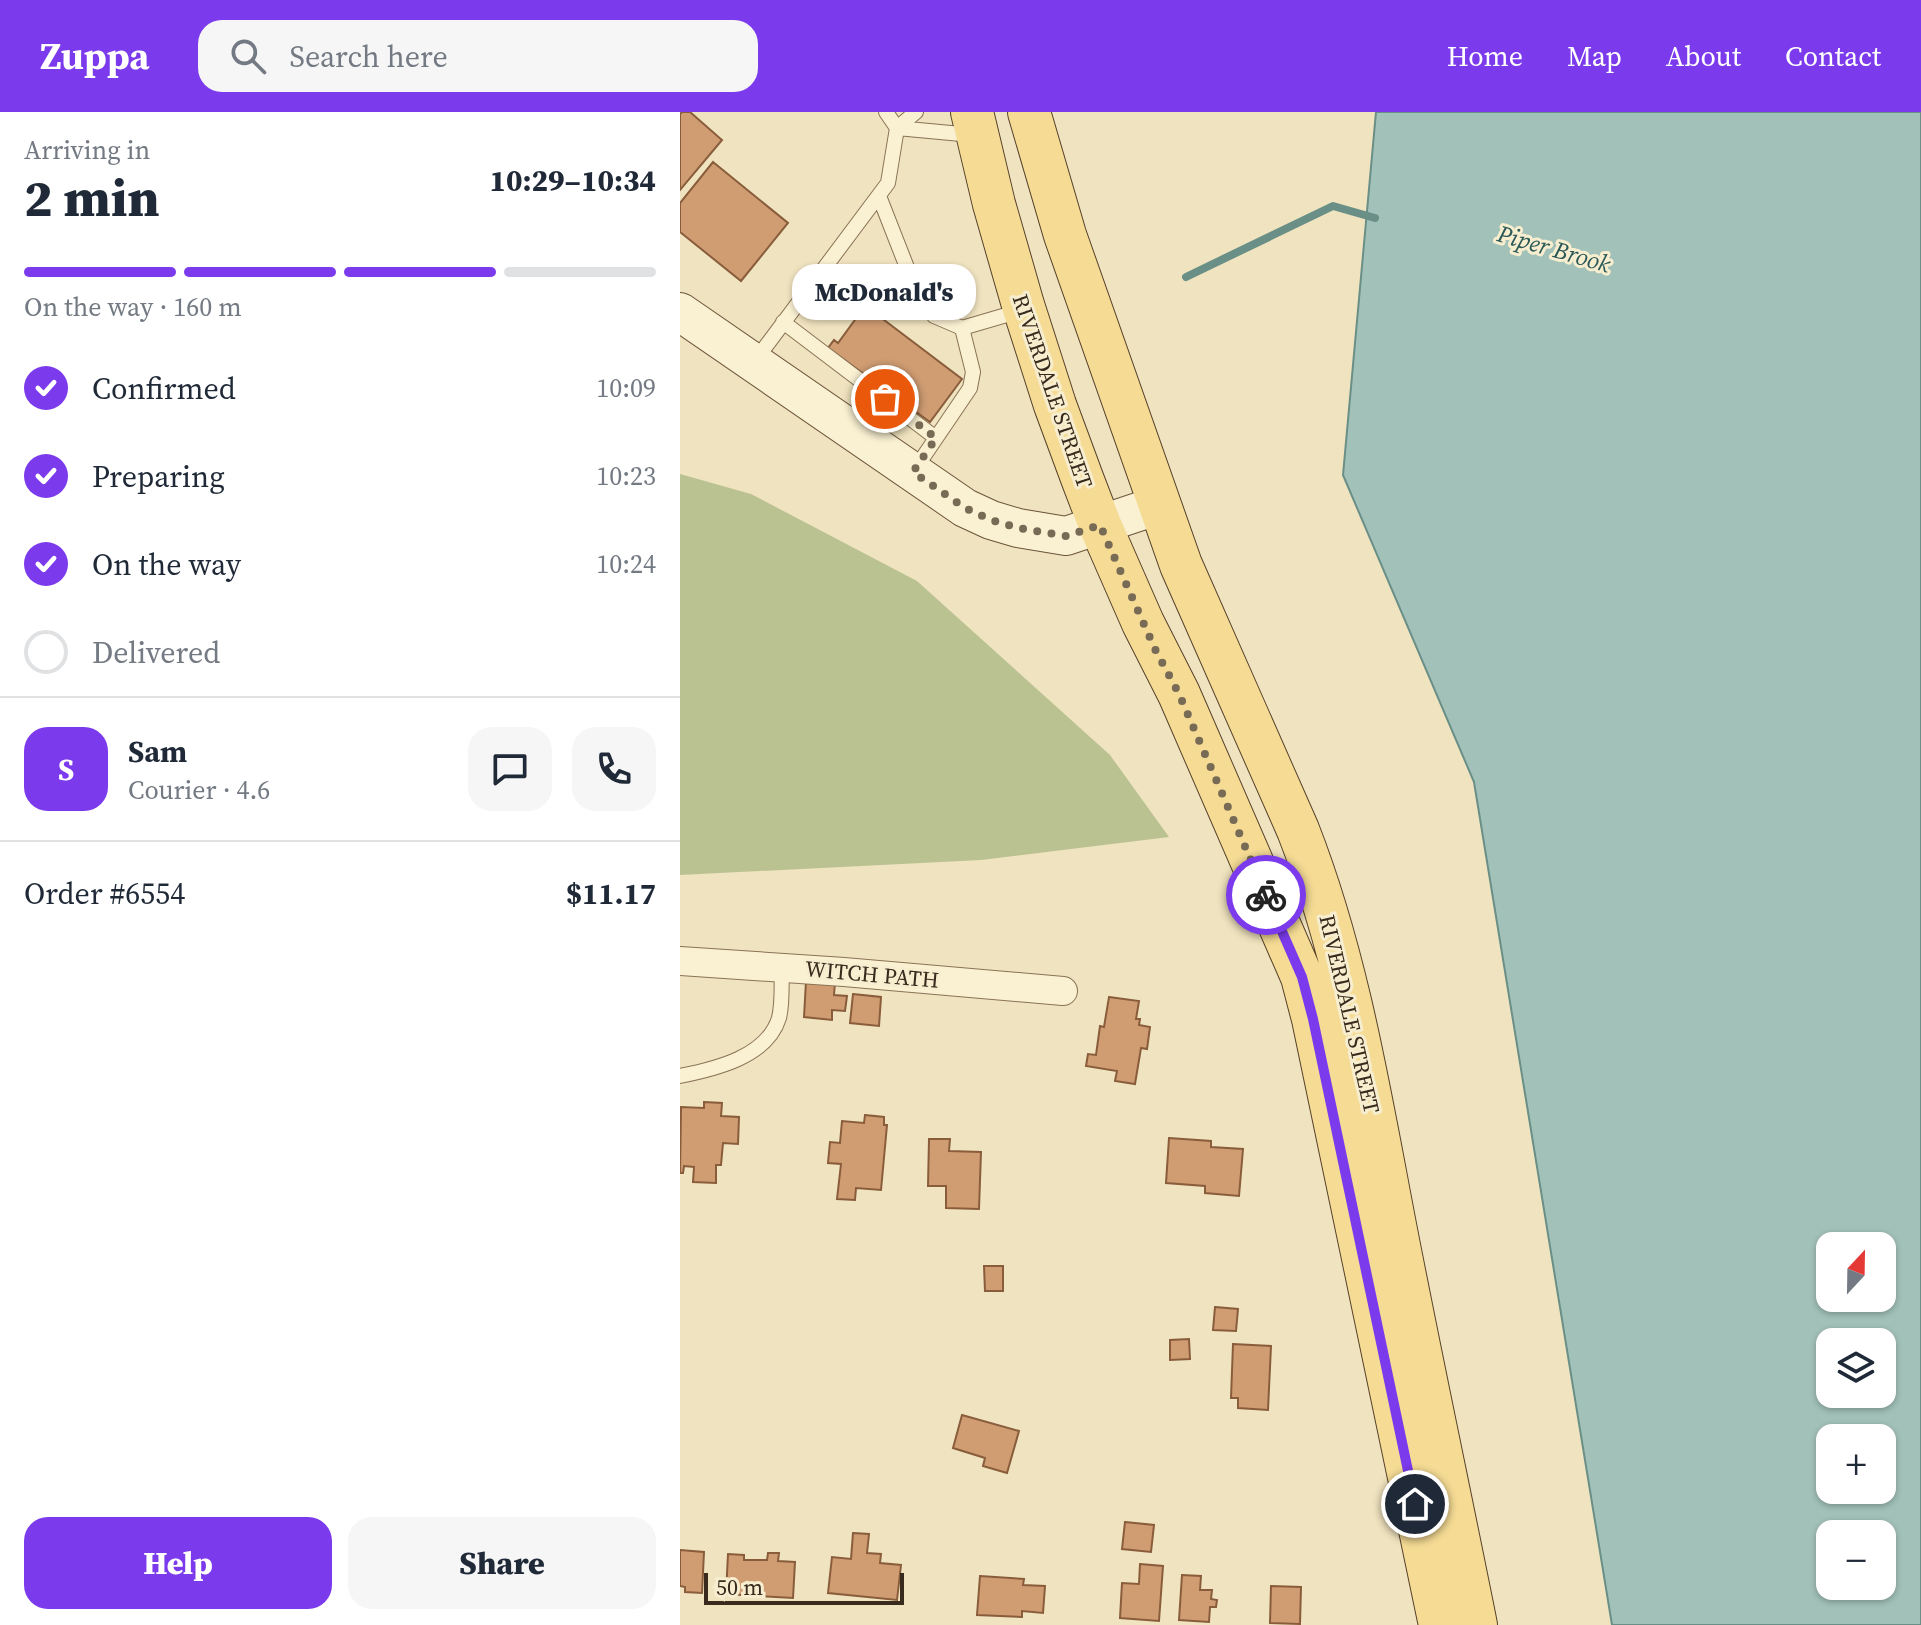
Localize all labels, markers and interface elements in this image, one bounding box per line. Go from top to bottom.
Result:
search box [198,20,758,92]
text: Zuppa [40,30,150,82]
icon: search [226,34,270,78]
text: Search here [290,36,448,77]
text: Home [1447,37,1523,75]
text: Map [1567,37,1622,75]
text: About [1666,37,1741,75]
text: Contact [1785,37,1881,75]
text: Arriving in [24,132,150,168]
text: 10:29–10:34 [489,160,656,201]
text: 2 min [24,162,160,233]
water label: Piper Brook [1493,216,1615,281]
callout: McDonald's [793,263,977,319]
text: McDonald's [815,274,953,310]
text: On the way · 160 m [24,289,242,325]
street label: RIVERDALE STREET [1006,290,1100,492]
pin [851,365,919,433]
icon: check [24,366,68,410]
text: Confirmed [92,368,236,409]
text: 10:09 [596,370,656,406]
icon: bag [863,377,907,421]
icon: check [24,454,68,498]
text: Preparing [92,456,225,497]
text: 10:23 [596,458,656,494]
icon: check [24,542,68,586]
text: On the way [92,544,241,585]
text: 10:24 [596,546,656,582]
text: Delivered [92,632,220,673]
button: chat [468,727,552,811]
button: phone [572,727,656,811]
text: Sam [128,731,187,772]
text: S [58,749,74,790]
text: Courier · 4.6 [128,772,270,808]
courier [1226,855,1306,935]
text: Order #6554 [24,873,185,914]
text: $11.17 [566,873,656,914]
icon: bike [1244,873,1288,917]
street label: RIVERDALE STREET [1313,912,1387,1116]
street label: WITCH PATH [804,953,940,995]
north arrow [1816,1232,1896,1312]
map controls [1816,1232,1896,1600]
button: layers [1816,1328,1896,1408]
button: + [1816,1424,1896,1504]
pin [1381,1470,1449,1538]
icon: home [1393,1482,1437,1526]
button: Help [24,1517,332,1609]
button: Share [348,1517,656,1609]
button: − [1816,1520,1896,1600]
scale bar [704,1569,904,1605]
text: 50 m [716,1572,763,1602]

